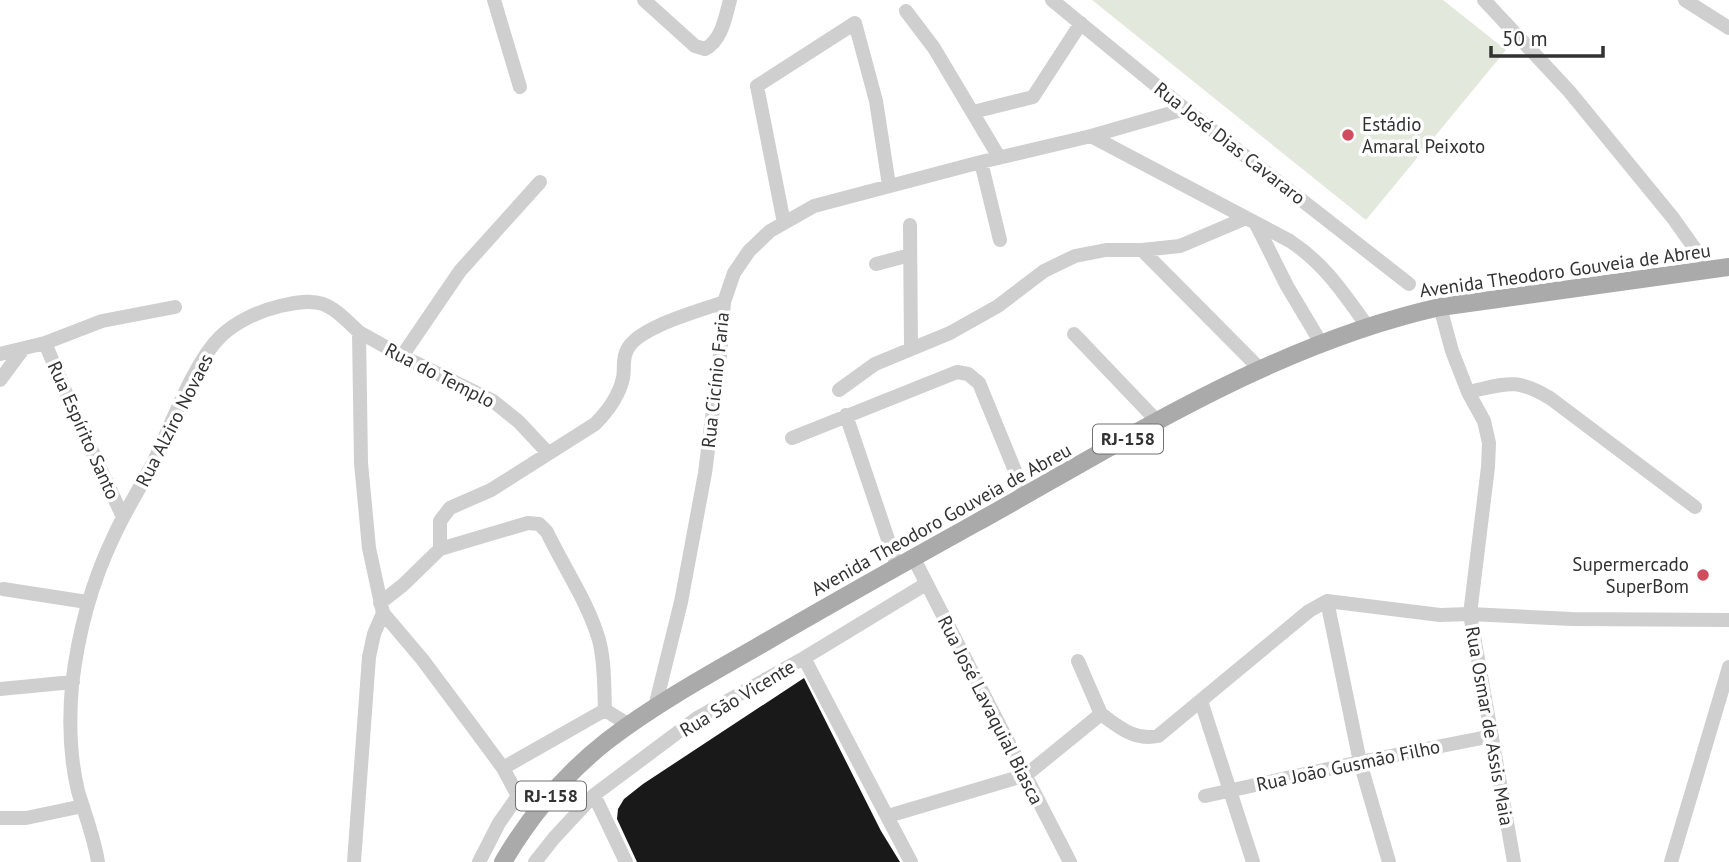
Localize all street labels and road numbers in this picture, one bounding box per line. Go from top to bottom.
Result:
street label: Rua José Dias Cavararo [1150,76,1310,210]
street label: Avenida Theodoro Gouveia de Abreu [1418,238,1712,302]
street label: Rua Cicínio Faria [696,311,734,449]
street label: Rua do Templo [381,337,499,413]
street label: Rua Alziro Novaes [130,349,218,491]
street label: Rua Espírito Santo [43,357,125,503]
road number: RJ-158 [1093,424,1163,454]
street label: Avenida Theodoro Gouveia de Abreu [807,437,1075,601]
street label: Rua José Lavaquial Biasca [933,611,1049,809]
street label: Rua Osmar de Assis Maia [1461,625,1519,827]
street label: Rua São Vicente [675,654,799,742]
street label: Rua João Gusmão Filho [1254,734,1442,796]
road number: RJ-158 [516,782,586,810]

